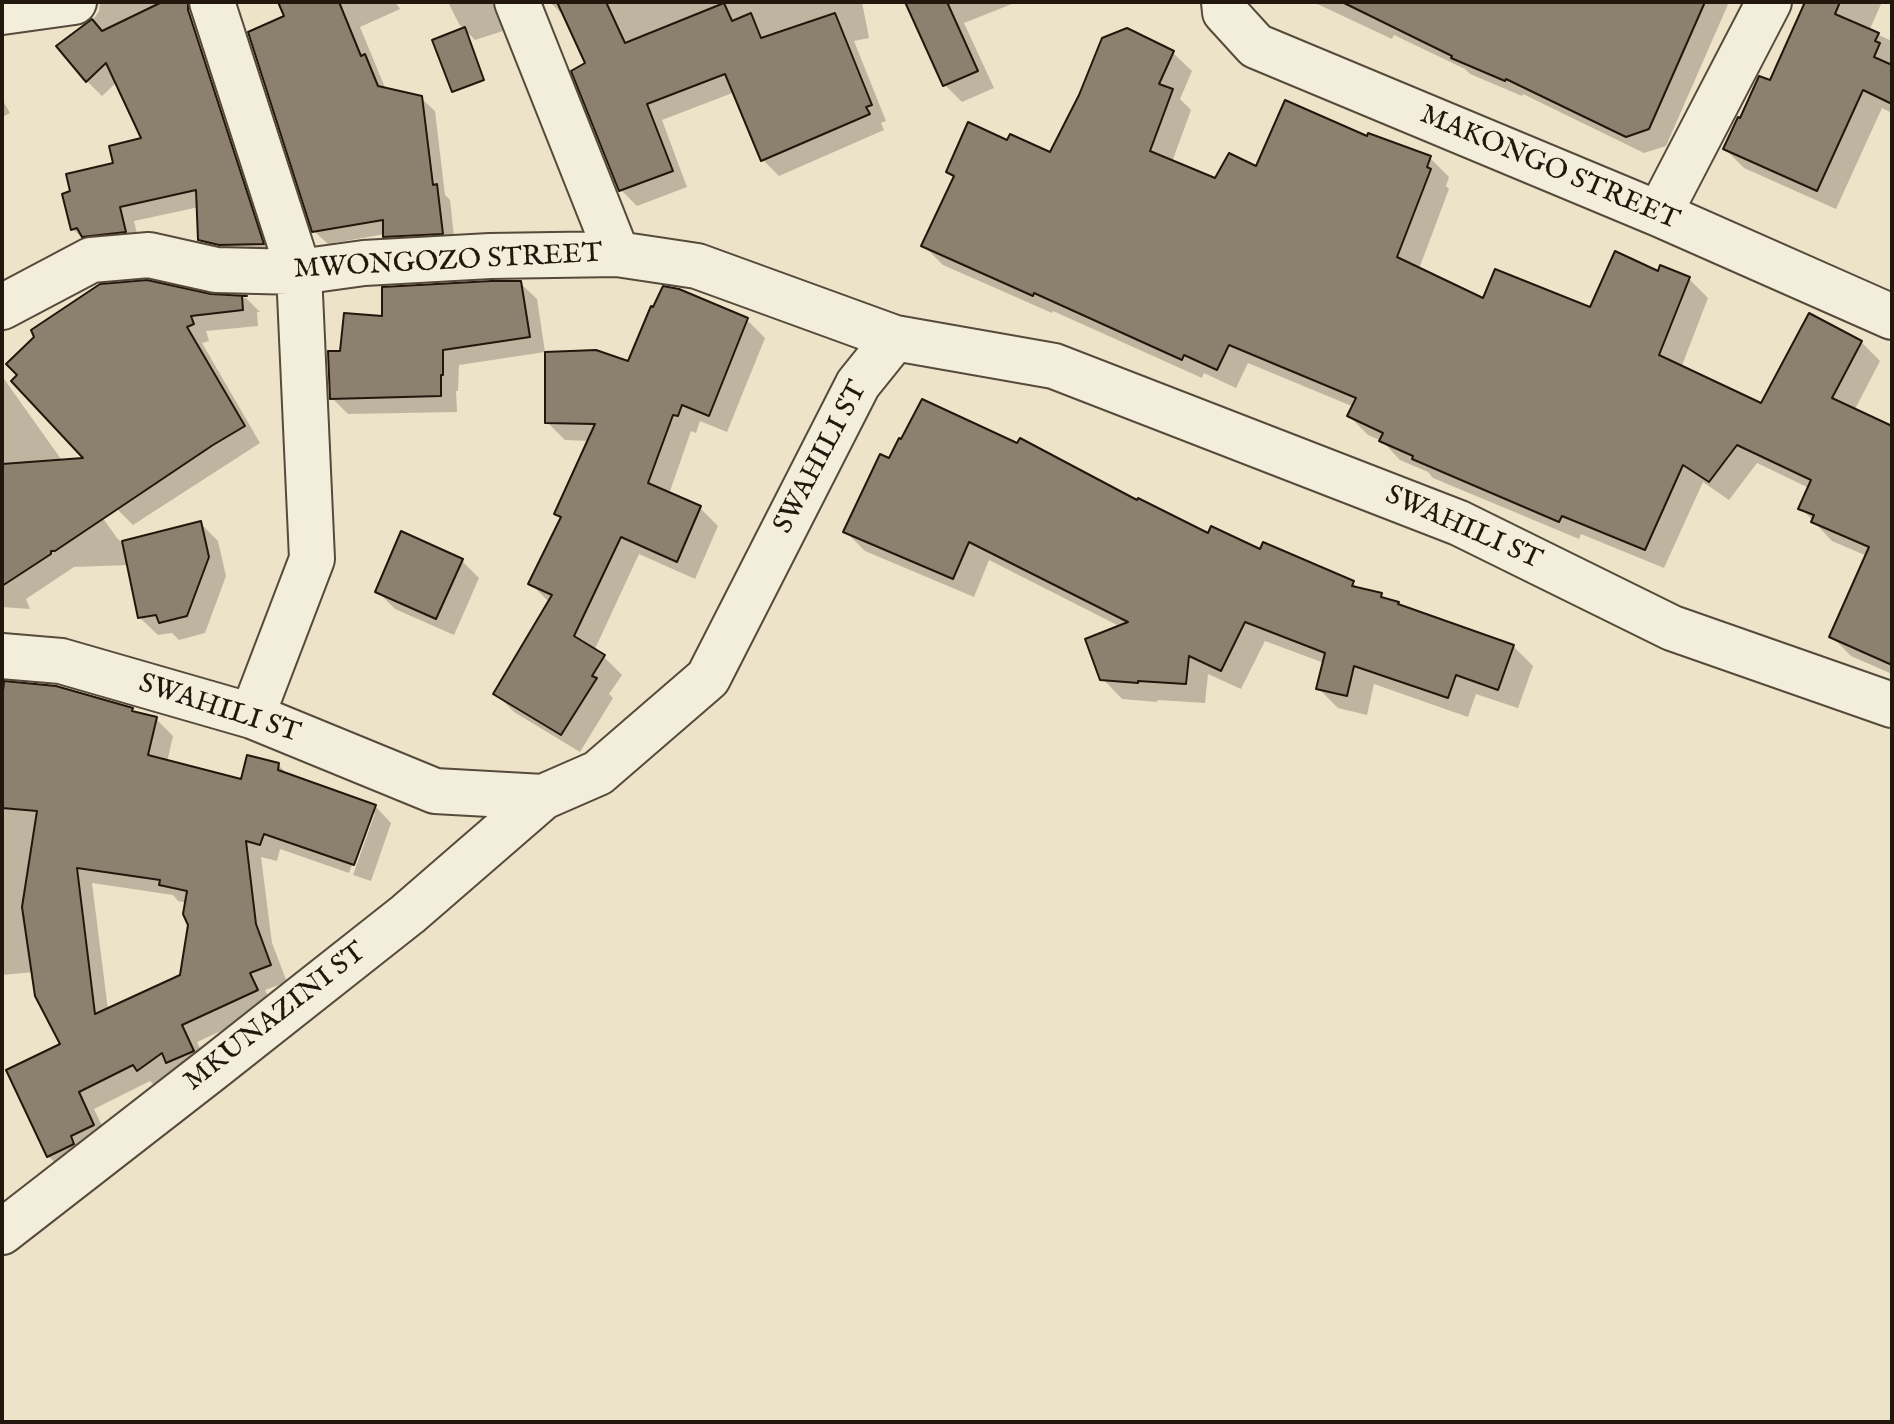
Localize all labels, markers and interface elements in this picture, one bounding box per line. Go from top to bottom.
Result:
street label: MAKONGO STREET [1414,99,1684,239]
street label: MWONGOZO STREET [293,238,603,288]
street label: SWAHILI ST [768,376,876,540]
street label: SWAHILI ST [1380,480,1546,578]
street label: SWAHILI ST [134,668,304,752]
street label: MKUNAZINI ST [178,937,374,1099]

